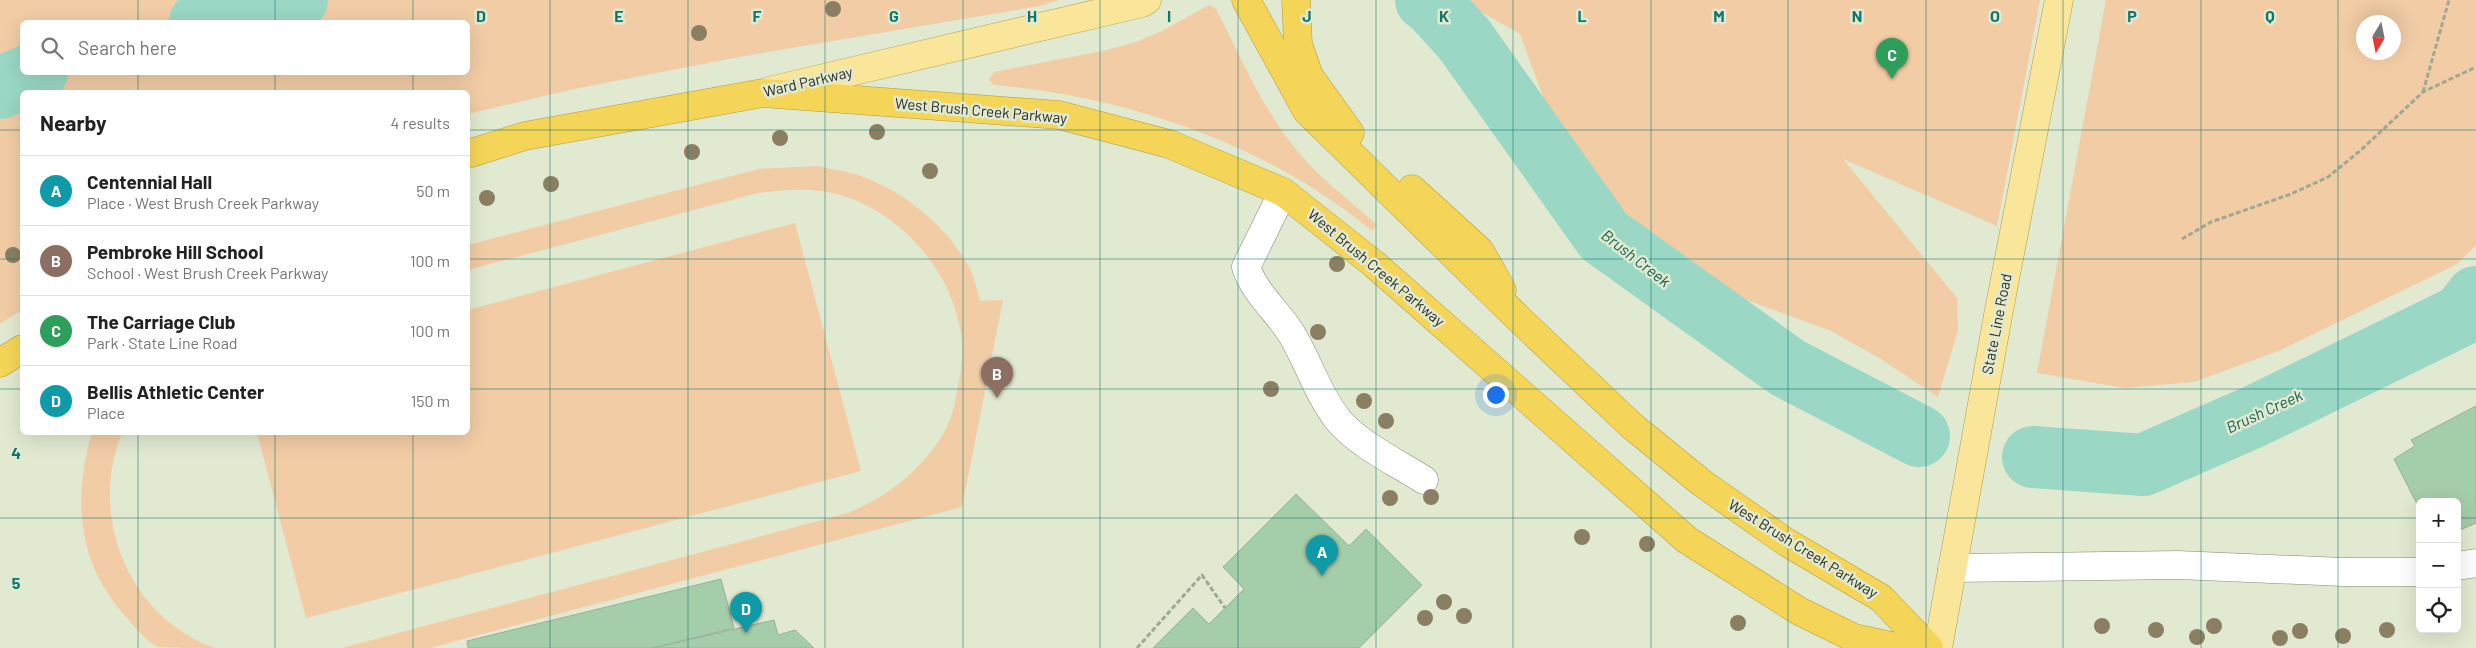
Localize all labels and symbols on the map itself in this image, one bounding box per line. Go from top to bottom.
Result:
text: D [476,6,486,25]
text: E [614,6,624,25]
text: F [753,6,762,25]
text: G [889,6,899,25]
text: H [1027,6,1037,25]
text: I [1167,6,1171,25]
text: J [1302,6,1312,25]
text: K [1439,6,1449,25]
text: L [1577,6,1587,25]
text: M [1713,6,1725,25]
text: N [1852,6,1862,25]
text: O [1990,6,2000,25]
text: P [2127,6,2137,25]
text: Q [2265,6,2275,25]
north arrow [2356,15,2401,60]
pin: C [1876,38,1908,79]
street label: Ward Parkway [761,62,854,100]
street label: West Brush Creek Parkway [894,94,1068,127]
street label: West Brush Creek Parkway [1305,205,1449,330]
water label: Brush Creek [1598,225,1675,290]
street label: State Line Road [1977,272,2015,376]
pin: B [981,357,1013,398]
your location [1483,382,1509,408]
water label: Brush Creek [2223,385,2305,436]
text: 4 [11,443,21,462]
street label: West Brush Creek Parkway [1725,495,1882,602]
pin: A [1306,535,1338,576]
text: 5 [12,573,21,592]
pin: D [730,592,762,633]

